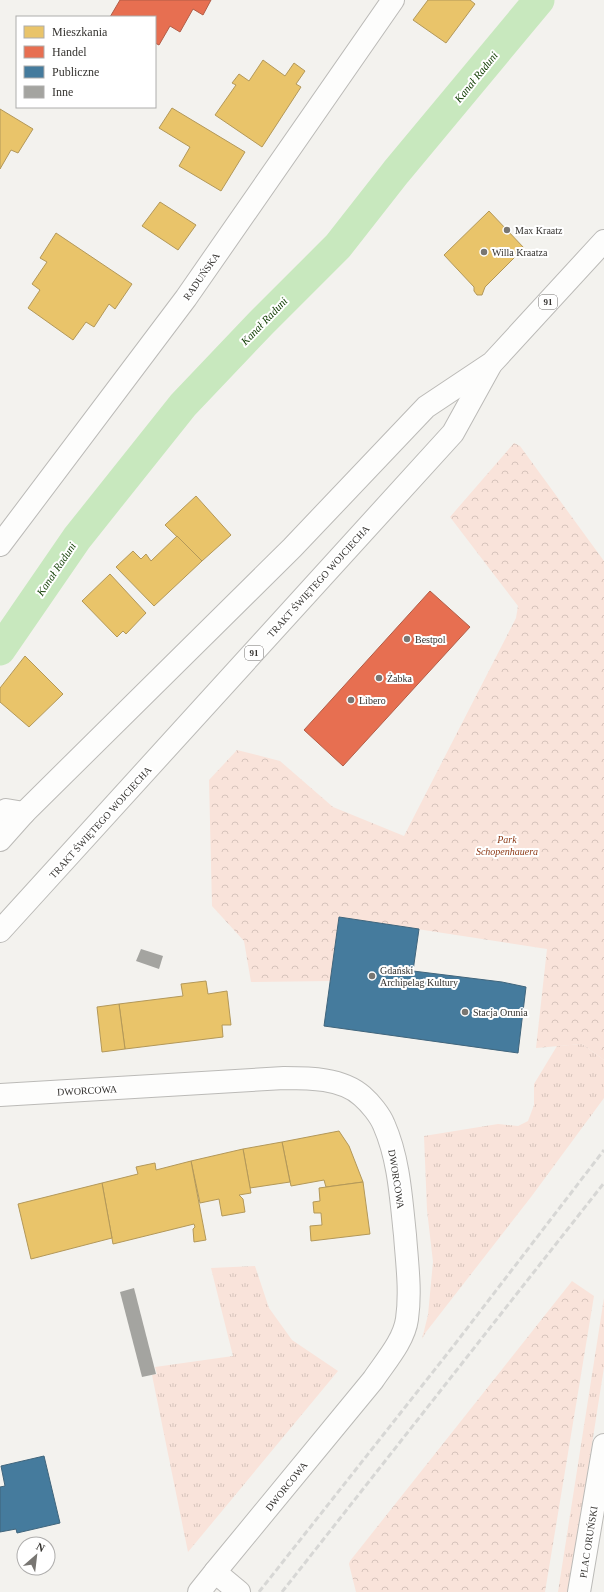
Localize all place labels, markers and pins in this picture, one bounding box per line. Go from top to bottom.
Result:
marker: Max Kraatz [502,225,512,235]
place label: Max Kraatz [515,225,563,236]
marker: Willa Kraatza [479,247,489,257]
place label: Willa Kraatza [492,247,548,258]
marker: Bestpol [402,634,412,644]
place label: Bestpol [415,634,446,645]
marker: Żabka [374,673,384,683]
place label: Żabka [387,673,413,684]
marker: Libero [346,695,356,705]
place label: Libero [359,695,386,706]
place label: Gdański Archipelag Kultury [380,965,458,988]
marker: Gdański Archipelag Kultury [367,971,377,981]
marker: Stacja Orunia [460,1007,470,1017]
place label: Stacja Orunia [473,1007,528,1018]

